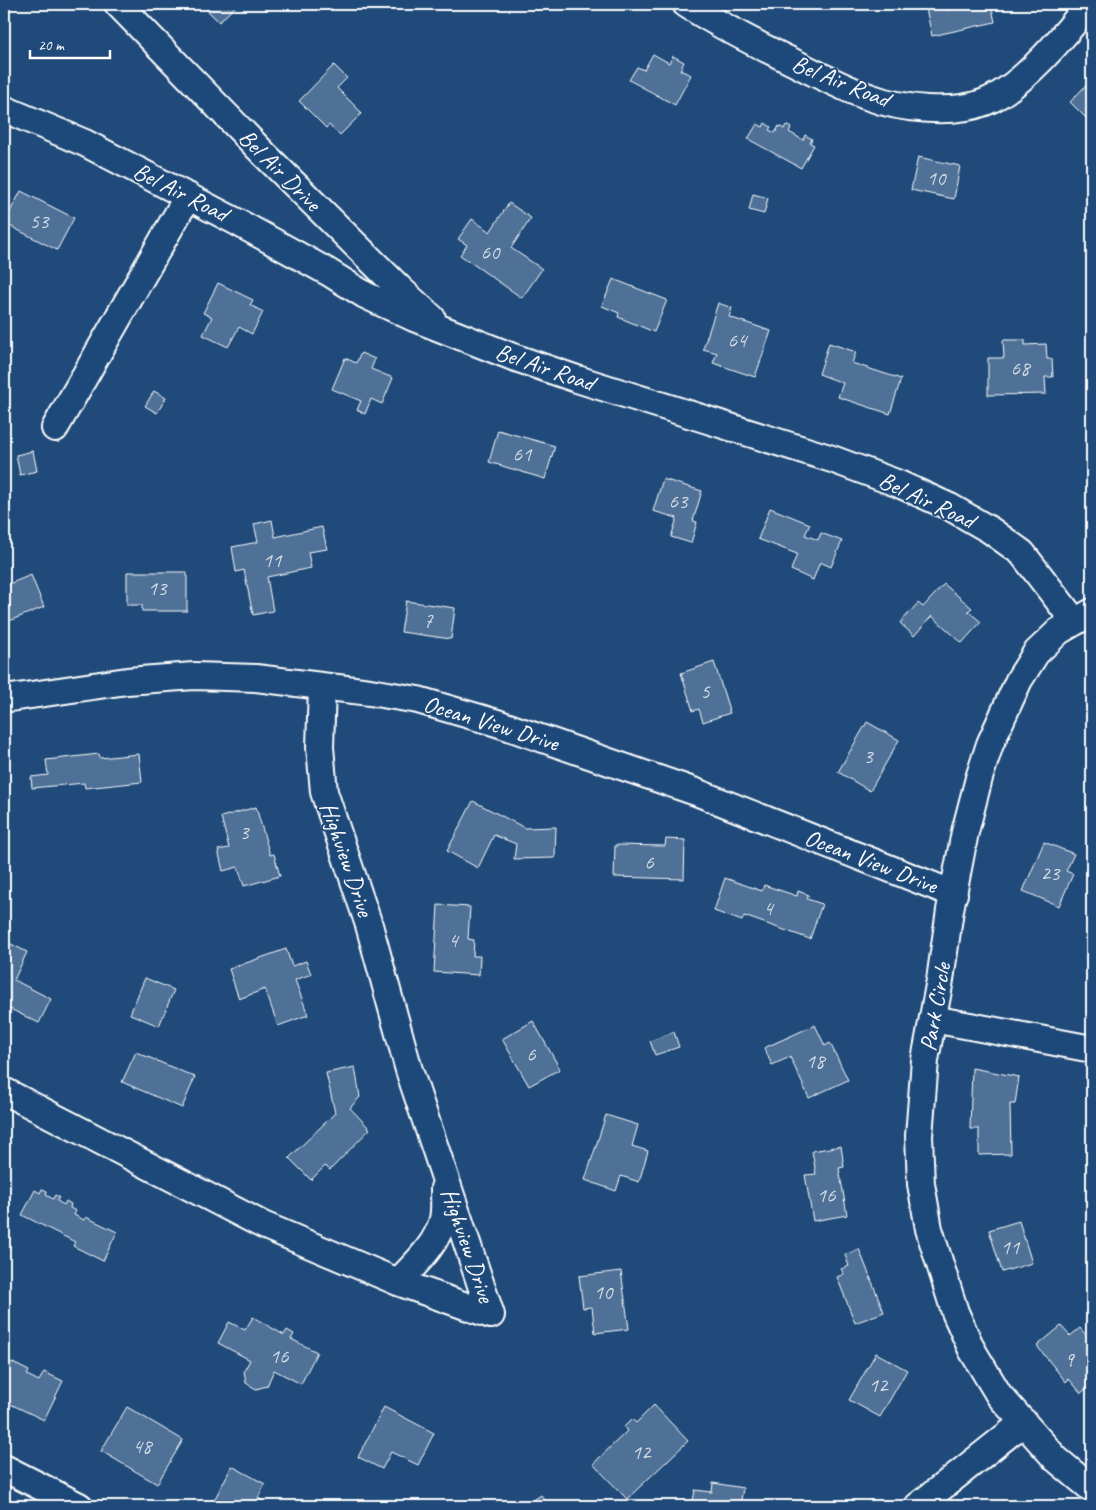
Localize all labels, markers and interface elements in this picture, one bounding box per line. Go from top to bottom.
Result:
scale bar [30,28,110,60]
text: 20 m [38,36,65,55]
street label: Bel Air Road [788,48,897,115]
street label: Bel Air Drive [233,123,329,219]
street label: Bel Air Road [129,155,237,230]
house number: 10 [927,165,947,191]
house number: 53 [30,208,50,234]
house number: 60 [481,239,501,265]
house number: 64 [728,327,749,353]
street label: Bel Air Road [492,336,602,399]
house number: 68 [1011,355,1032,381]
house number: 61 [513,441,533,467]
street label: Bel Air Road [874,465,983,537]
house number: 63 [669,488,689,514]
house number: 11 [263,547,283,573]
house number: 13 [148,575,168,601]
house number: 7 [423,607,434,633]
house number: 5 [700,678,711,704]
street label: Ocean View Drive [420,688,564,758]
house number: 3 [863,743,874,769]
street label: Highview Drive [313,798,381,922]
house number: 3 [239,819,250,845]
street label: Ocean View Drive [801,822,944,901]
house number: 6 [644,849,654,875]
house number: 23 [1041,860,1061,886]
house number: 4 [763,895,775,921]
house number: 4 [448,927,460,953]
street label: Park Circle [913,958,958,1053]
house number: 6 [526,1041,536,1067]
house number: 18 [806,1048,827,1074]
house number: 16 [817,1182,836,1208]
street label: Highview Drive [434,1184,502,1308]
house number: 11 [1001,1234,1021,1260]
house number: 10 [594,1279,614,1305]
house number: 16 [270,1343,289,1369]
house number: 9 [1064,1346,1075,1372]
house number: 12 [869,1372,889,1398]
house number: 48 [133,1433,154,1459]
house number: 12 [632,1439,652,1465]

